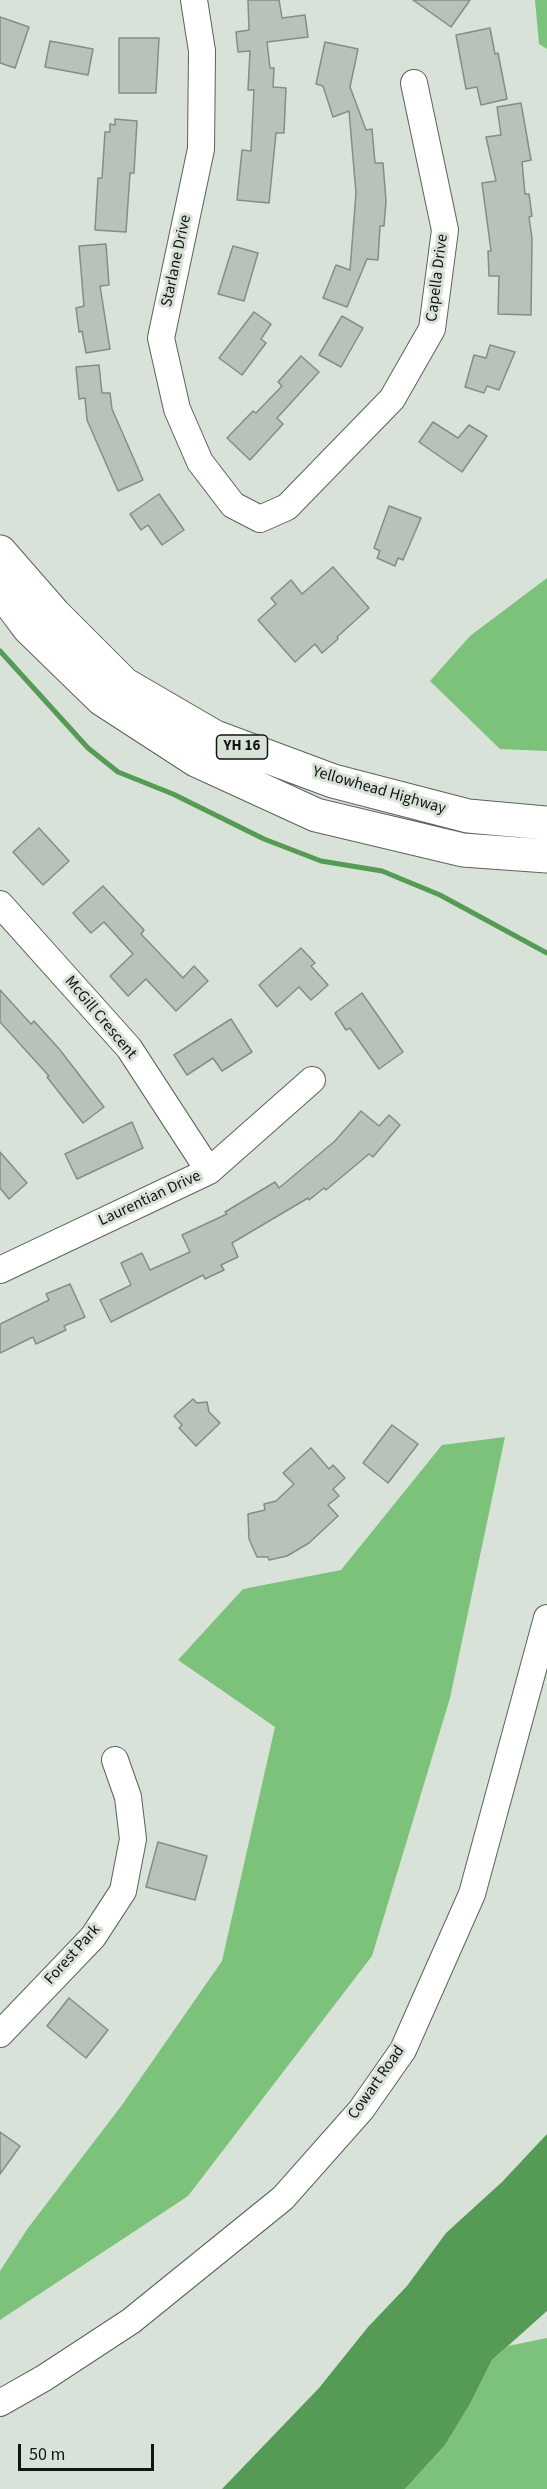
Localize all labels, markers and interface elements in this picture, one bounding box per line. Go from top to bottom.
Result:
street label: Starlane Drive [158,213,196,309]
street label: Capella Drive [423,233,453,323]
road number: YH 16 [216,735,268,759]
street label: Yellowhead Highway [310,763,448,819]
street label: McGill Crescent [60,973,140,1063]
street label: Laurentian Drive [96,1167,204,1231]
street label: Forest Park [41,1921,105,1989]
street label: Cowart Road [345,2042,409,2124]
scale bar [21,2432,158,2470]
text: 50 m [29,2442,65,2467]

